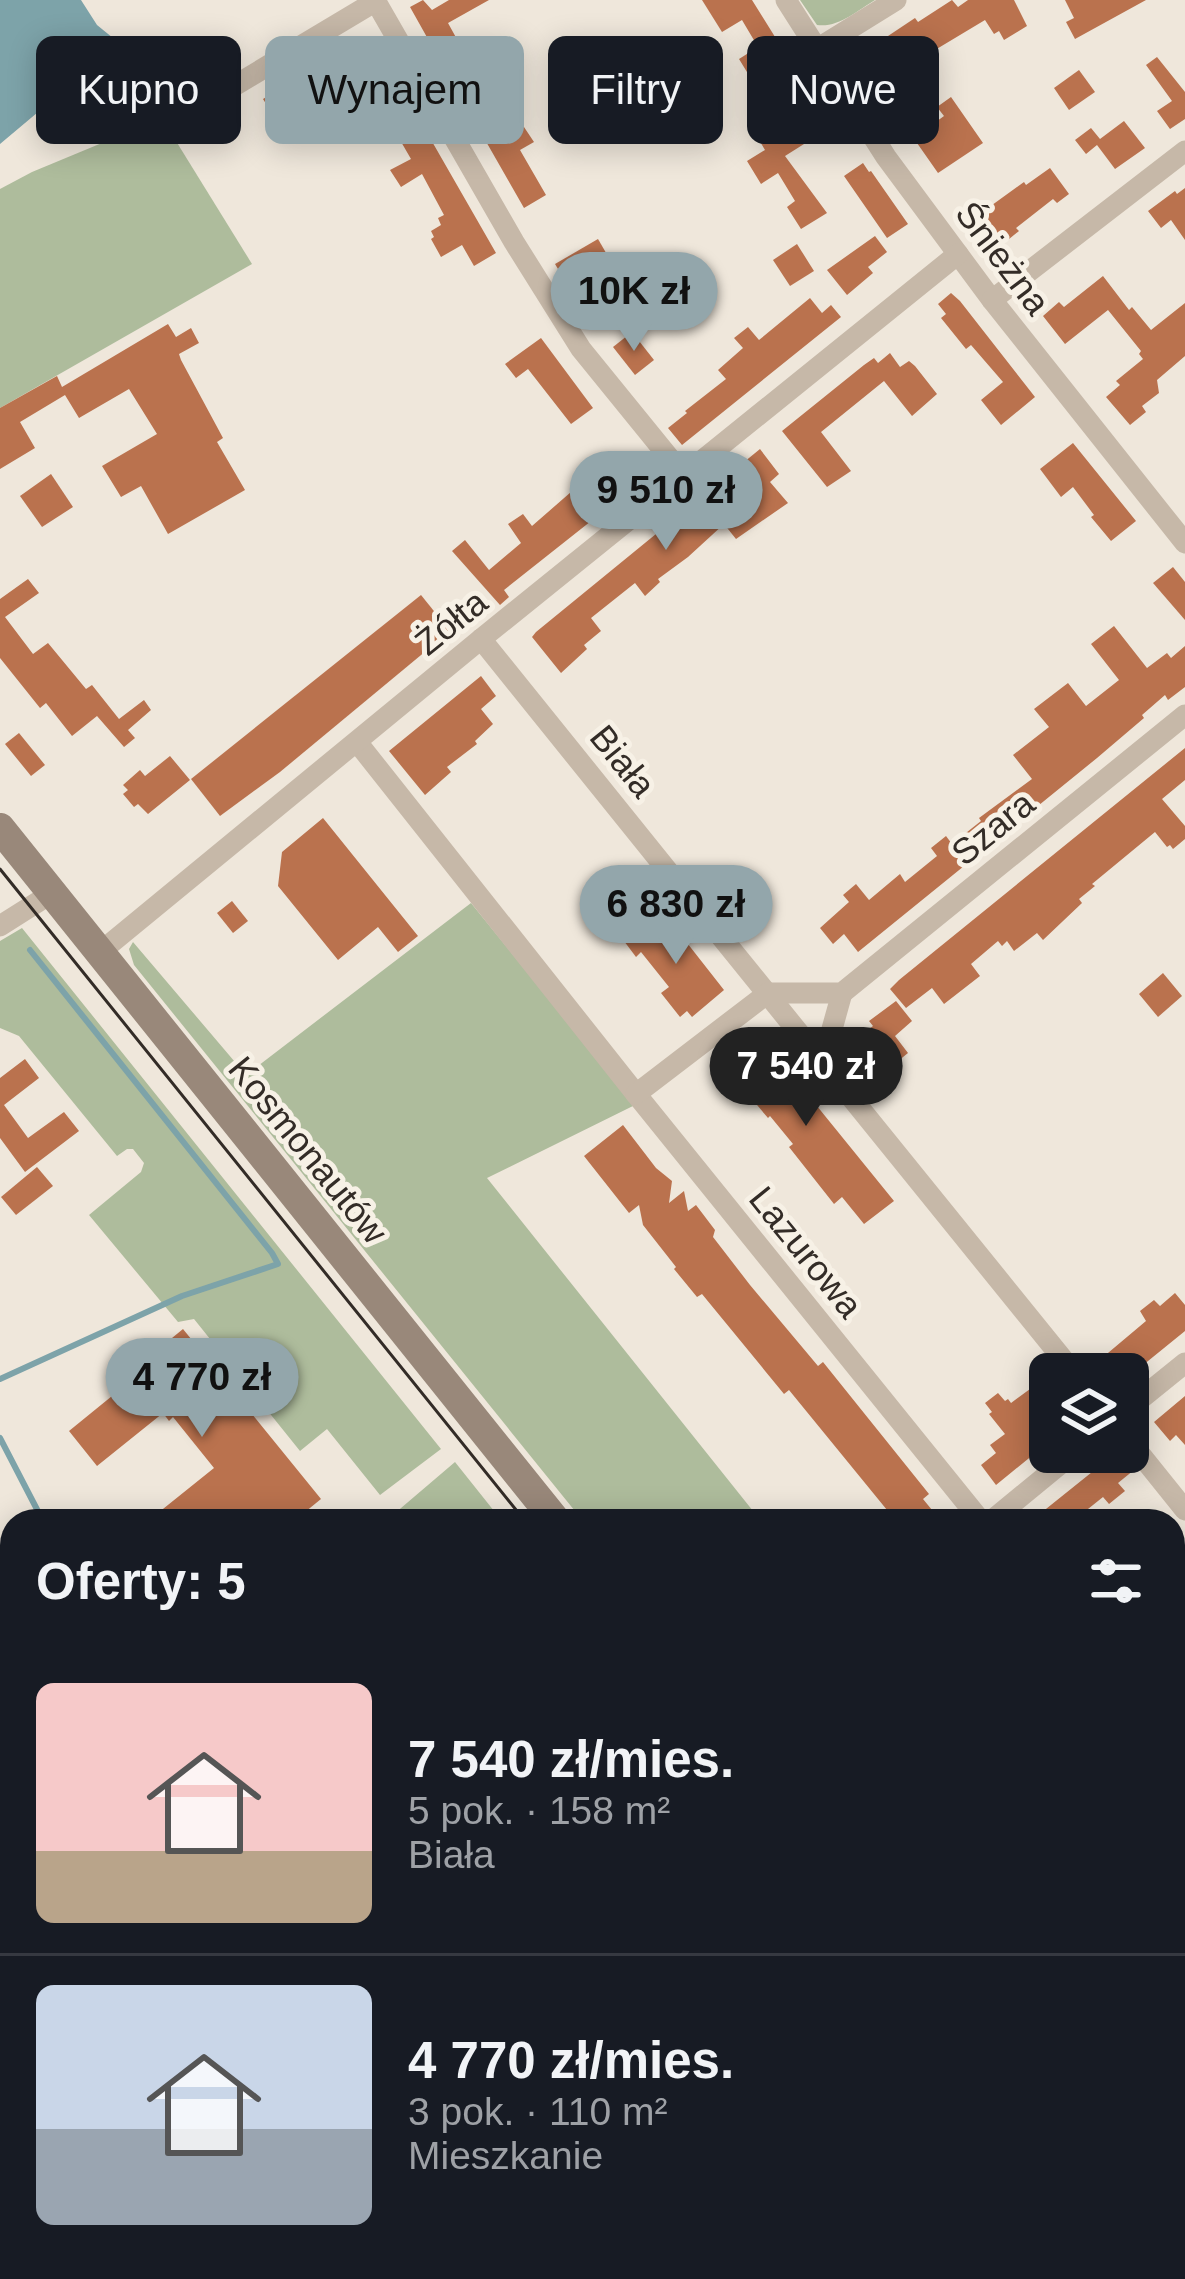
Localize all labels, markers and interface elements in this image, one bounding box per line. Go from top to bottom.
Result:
chip: Kupno [36,36,241,144]
chip: Wynajem [265,36,524,144]
chip: Filtry [548,36,723,144]
chip: Nowe [747,36,939,144]
street label: Śnieżna [947,193,1060,323]
pin: 10K zł [536,252,732,354]
text: 10K zł [578,269,690,312]
pin: 9 510 zł [542,451,790,553]
text: 9 510 zł [597,468,735,511]
street label: Żółta [407,580,496,663]
street label: Biała [582,717,665,806]
street label: Szara [944,782,1043,874]
pin: 6 830 zł [552,865,800,967]
text: 6 830 zł [607,882,745,925]
pin: 7 540 zł [682,1027,930,1129]
text: 7 540 zł [737,1044,875,1087]
street label: Kosmonautów [220,1048,396,1252]
street label: Lazurowa [741,1178,872,1326]
pin: 4 770 zł [78,1338,326,1440]
map controls [1029,1353,1149,1473]
button: layers [1029,1353,1149,1473]
text: 4 770 zł [133,1355,271,1398]
icon: filters [1083,1548,1149,1614]
text: Oferty: 5 [36,1553,246,1610]
icon: home [132,1731,276,1875]
text: 7 540 zł/mies. [408,1731,734,1788]
text: 5 pok. · 158 m² [408,1789,670,1832]
text: Biała [408,1833,495,1876]
text: 4 770 zł/mies. [408,2032,734,2089]
icon: home [132,2033,276,2177]
text: 3 pok. · 110 m² [408,2090,667,2133]
text: Mieszkanie [408,2134,603,2177]

